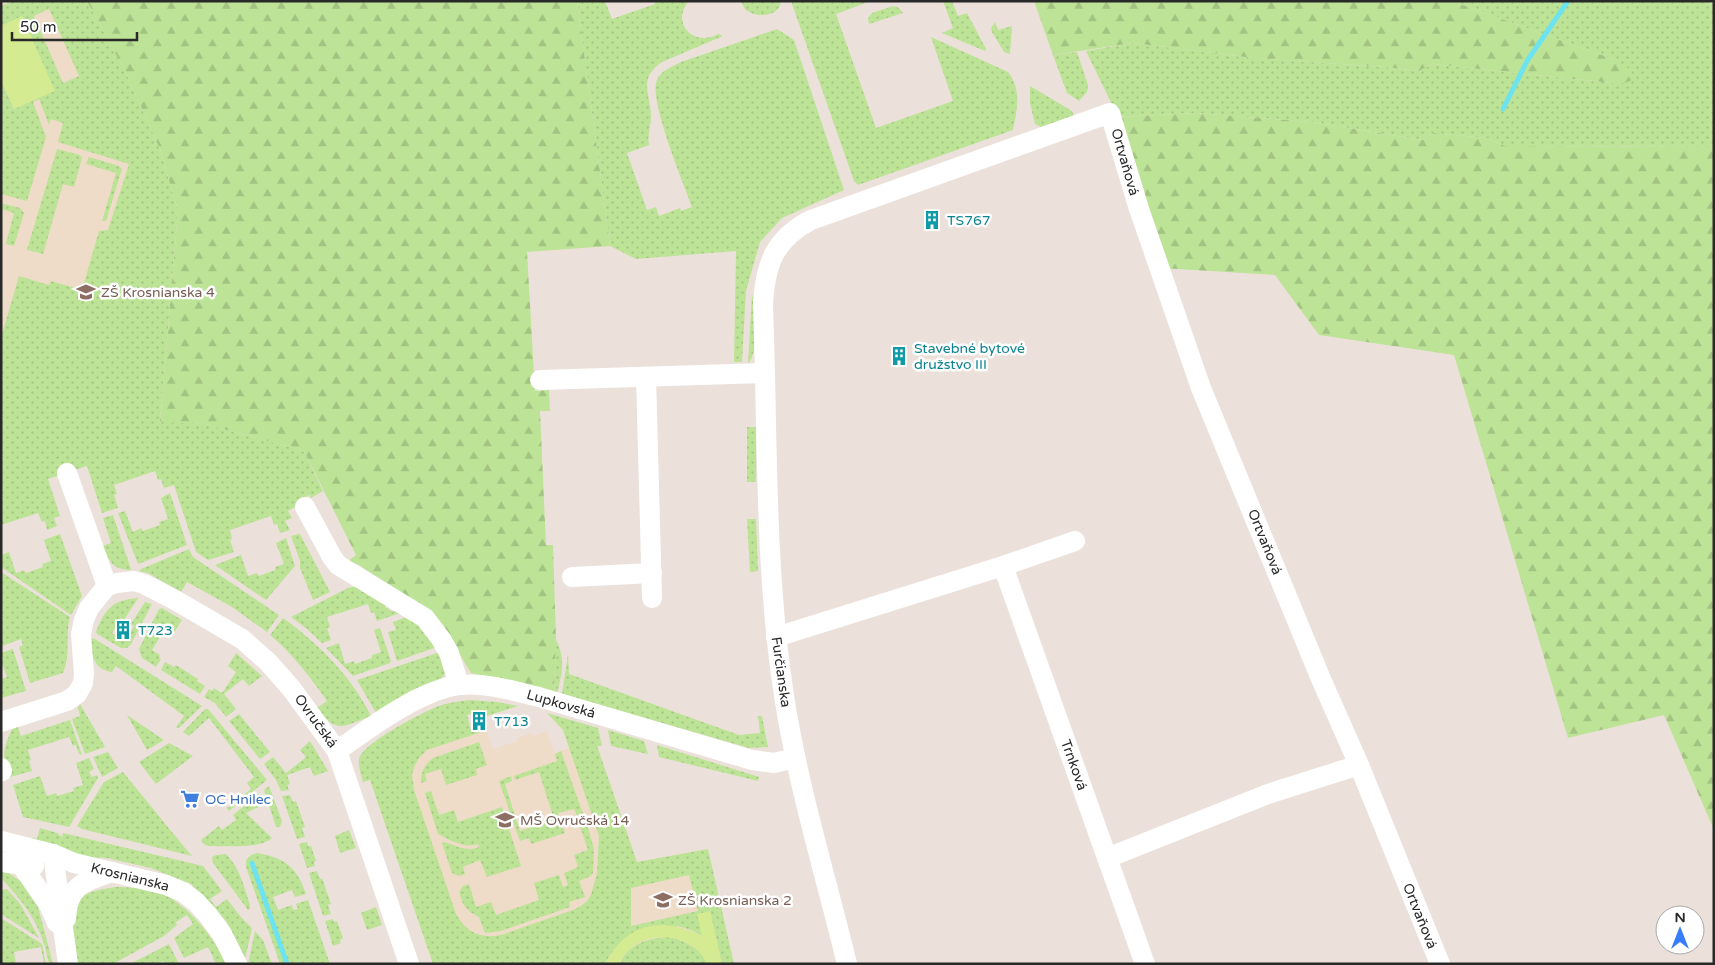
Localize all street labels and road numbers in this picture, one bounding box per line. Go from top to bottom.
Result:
street label: Ortvaňová [1107,126,1143,198]
street label: Ortvaňová [1244,507,1286,577]
street label: Furčianska [768,636,794,708]
street label: Lupkovská [525,686,597,722]
street label: Ovručská [291,691,341,751]
street label: Trnková [1057,737,1091,793]
street label: Krosnianska [89,859,171,895]
street label: Ortvaňová [1399,881,1441,951]

